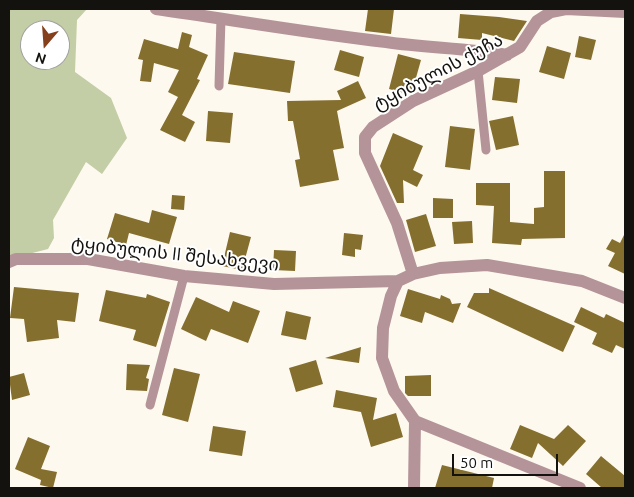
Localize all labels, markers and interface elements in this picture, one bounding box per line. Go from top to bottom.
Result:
north arrow [20,20,70,70]
street label: ტყიბულის ქუჩა [370,29,506,115]
text: N [33,49,48,68]
street label: ტყიბულის II შესახვევი [70,232,280,276]
scale bar [454,444,560,476]
text: 50 m [460,454,493,471]

